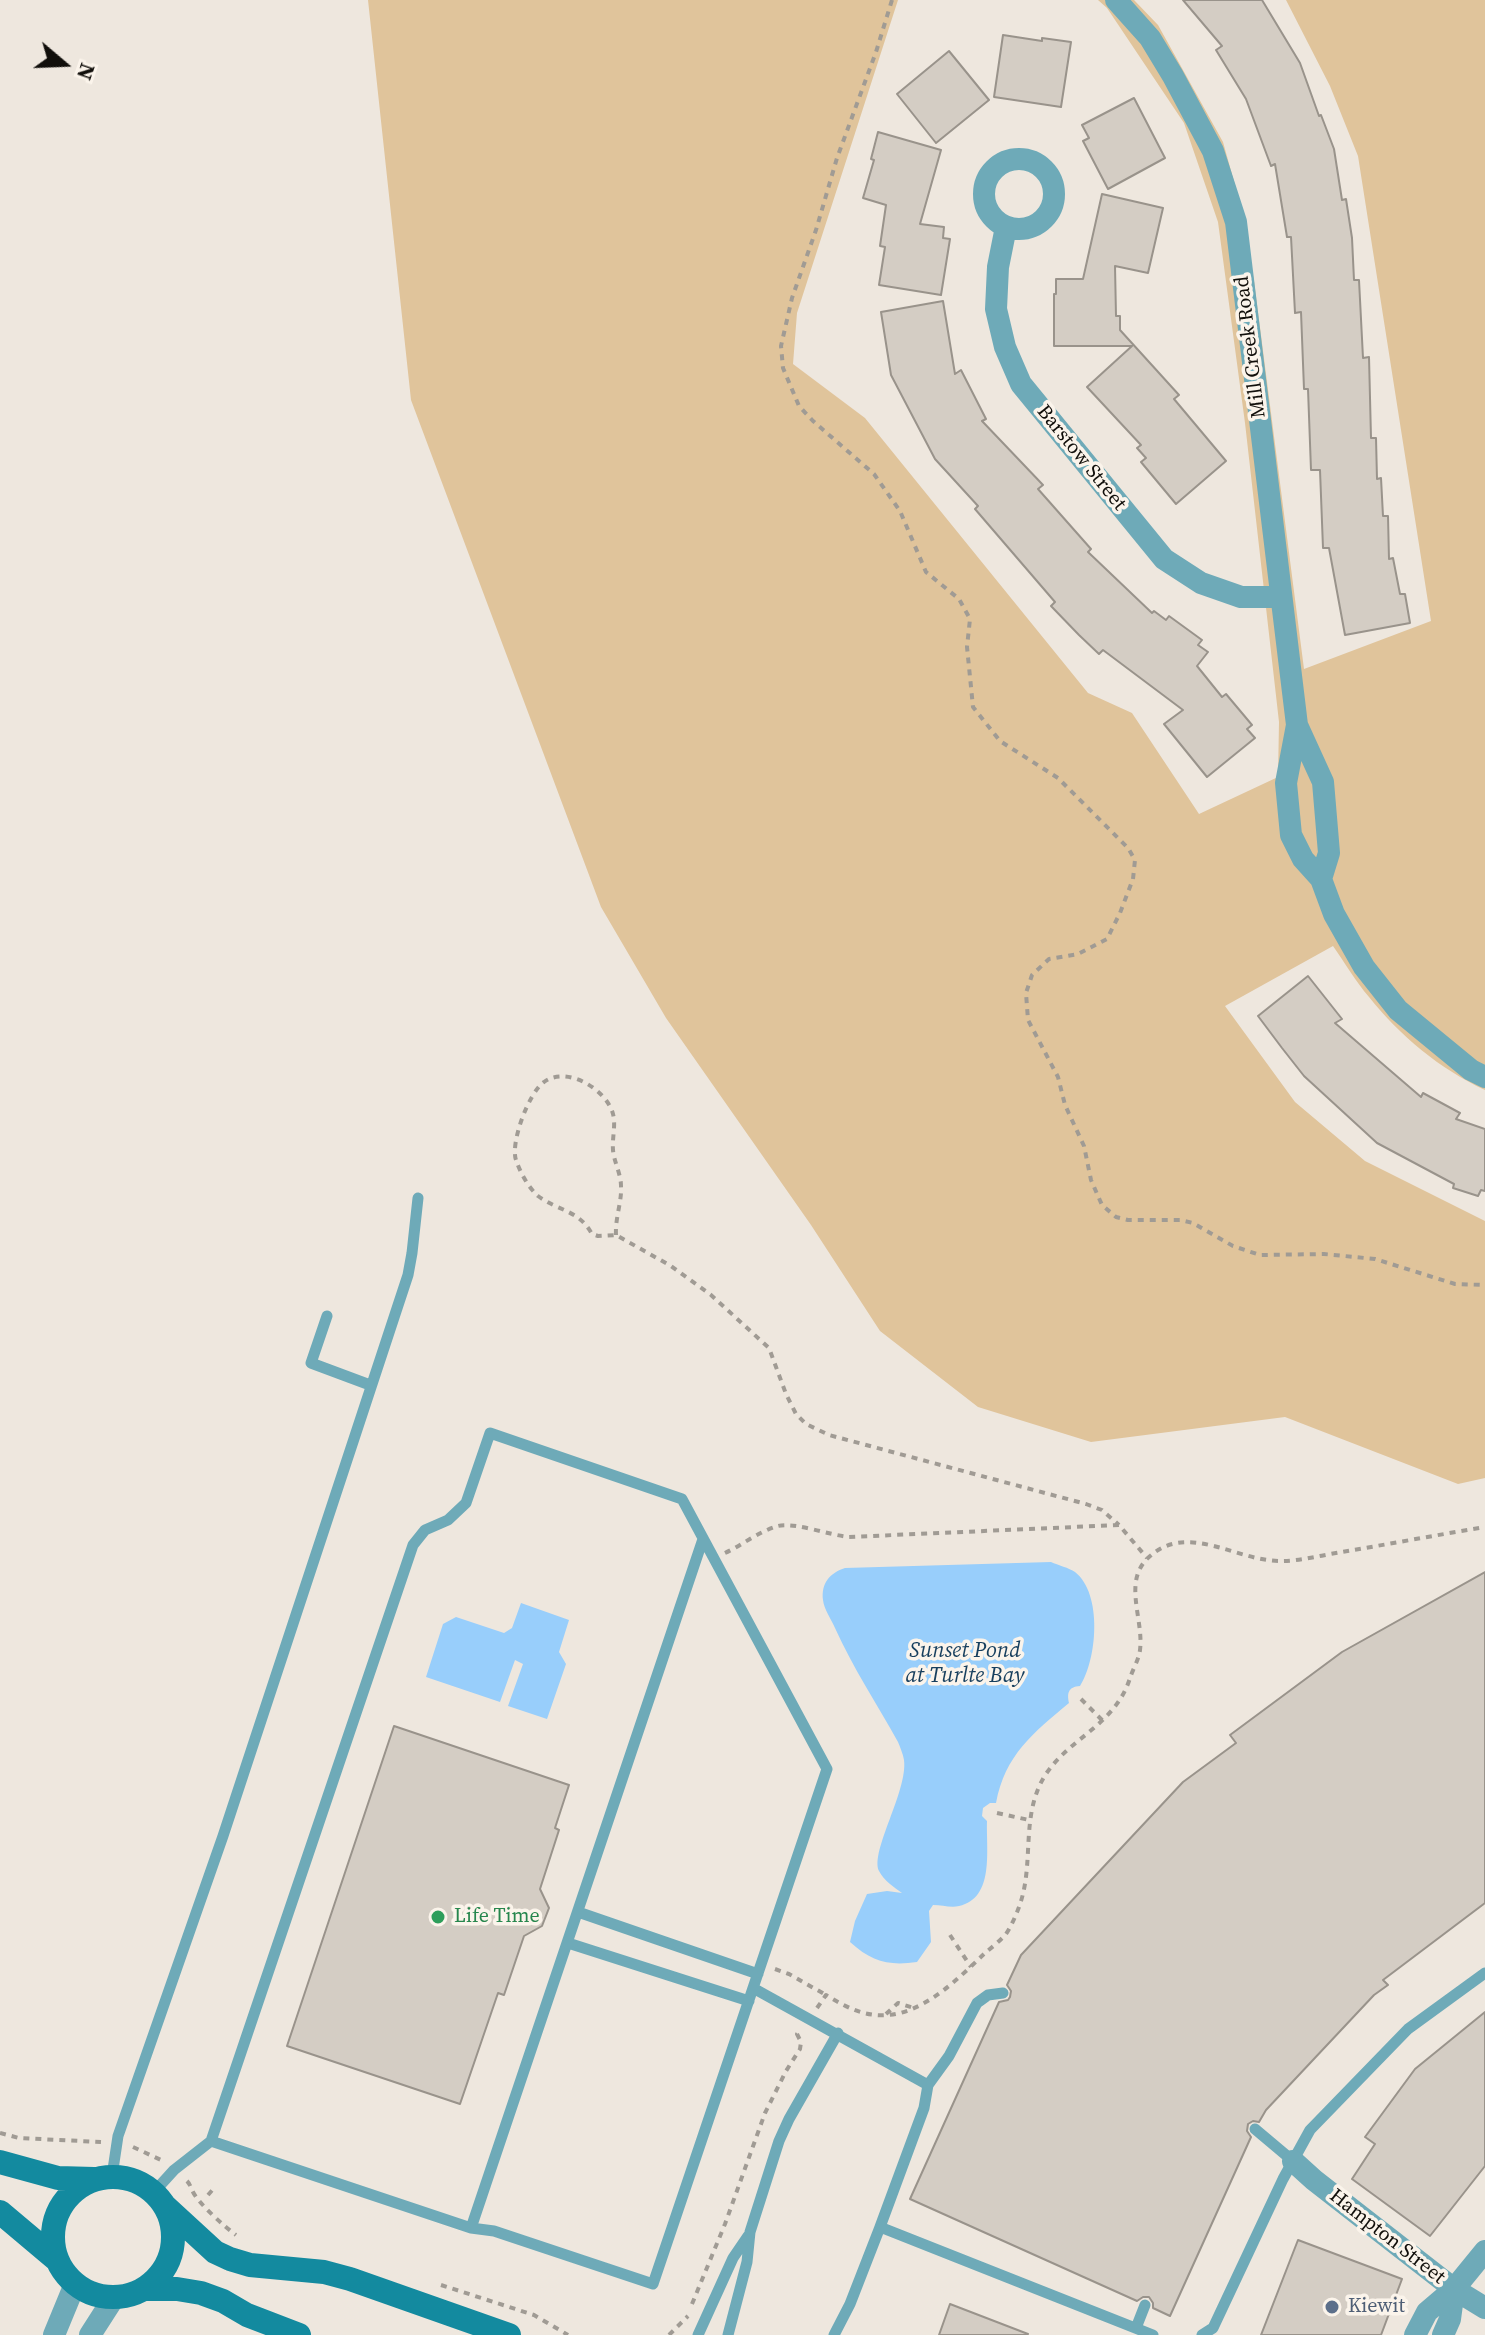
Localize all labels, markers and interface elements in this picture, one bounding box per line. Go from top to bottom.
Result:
north arrow [24,24,104,104]
text: N [70,59,103,84]
street label: Mill Creek Road [1230,275,1272,419]
street label: Barstow Street [1031,400,1131,516]
water label: Sunset Pond at Turlte Bay [905,1638,1025,1690]
place label: Life Time [454,1905,540,1929]
marker: Life Time [429,1908,447,1926]
street label: Hampton Street [1324,2184,1450,2290]
place label: Kiewit [1348,2295,1405,2319]
marker: Kiewit [1323,2298,1341,2316]

